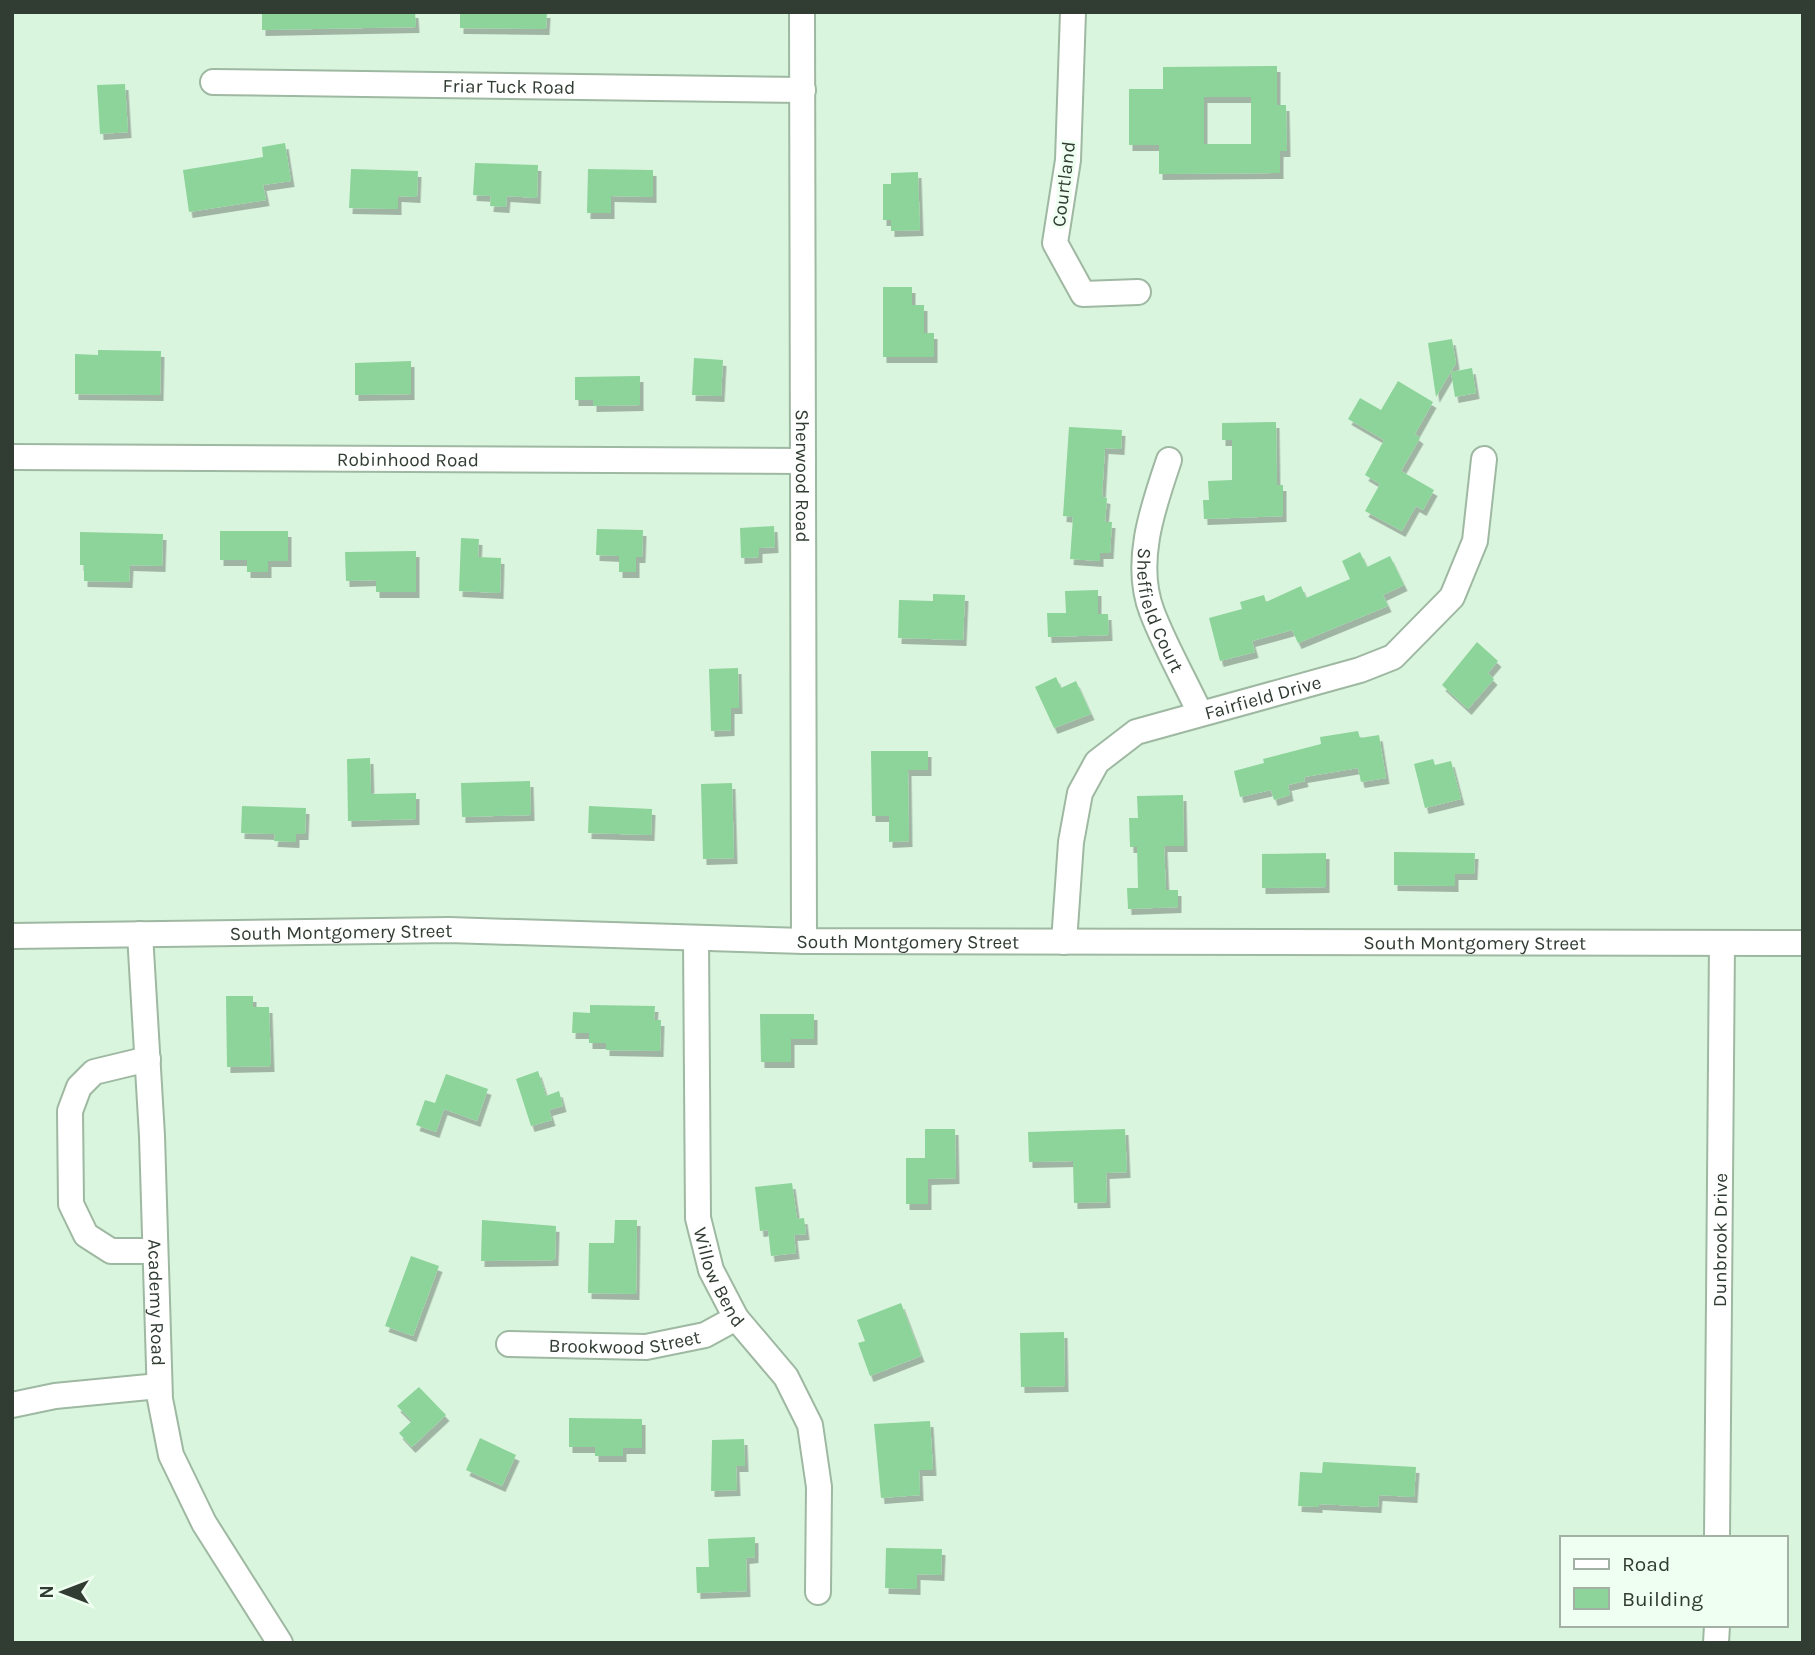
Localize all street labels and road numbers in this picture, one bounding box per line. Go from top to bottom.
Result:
street label: Friar Tuck Road [442,75,576,99]
street label: Courtland [1048,140,1080,228]
street label: Sherwood Road [791,409,813,543]
street label: Robinhood Road [337,449,479,471]
street label: Sheffield Court [1132,547,1188,676]
street label: Fairfield Drive [1202,671,1324,725]
street label: South Montgomery Street [229,920,453,945]
street label: South Montgomery Street [796,931,1019,953]
street label: South Montgomery Street [1363,932,1586,955]
street label: Dunbrook Drive [1709,1173,1732,1307]
street label: Willow Bend [689,1225,749,1332]
street label: Academy Road [143,1239,169,1366]
street label: Brookwood Street [548,1326,703,1359]

